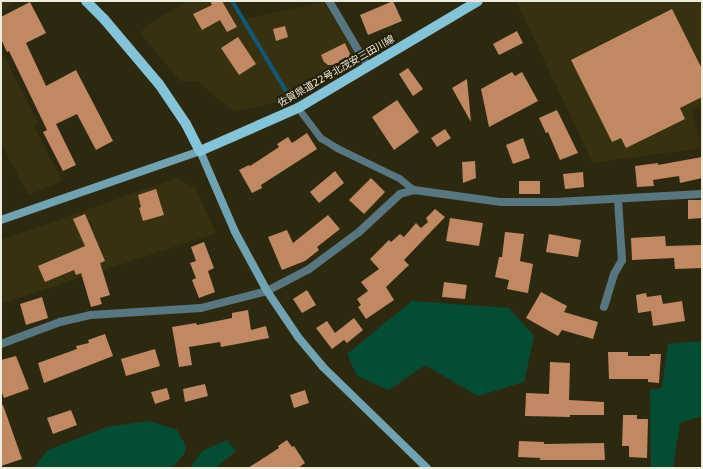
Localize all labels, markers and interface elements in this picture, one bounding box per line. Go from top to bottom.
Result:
street label: 佐賀県道22号北茂安三田川線 [276,33,396,109]

